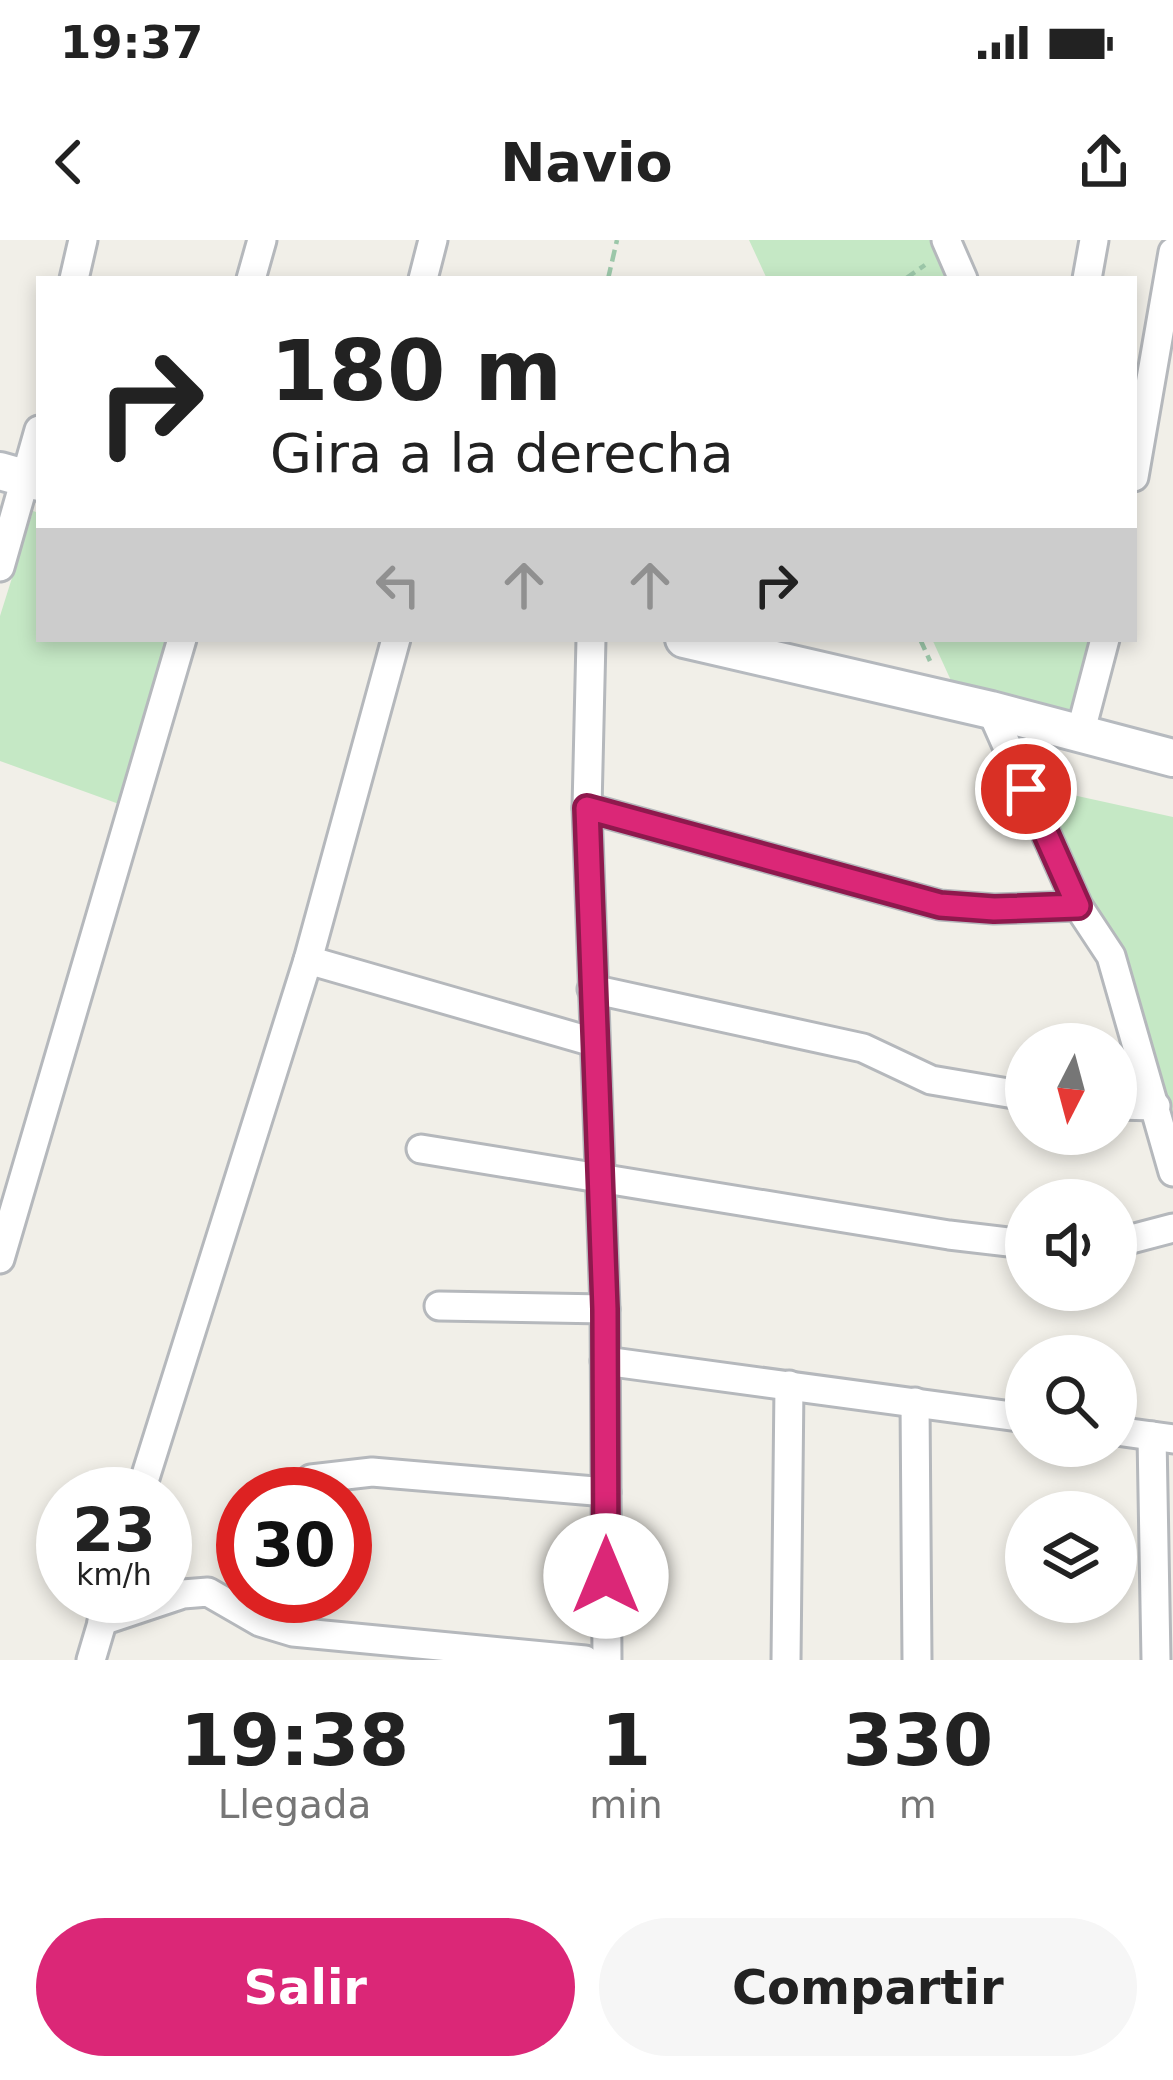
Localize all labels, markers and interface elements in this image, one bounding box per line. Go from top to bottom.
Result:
text: 19:37 [60,16,203,69]
icon: back [36,129,102,195]
icon: share [1071,129,1137,195]
text: Navio [500,131,673,194]
text: 180 m [270,322,562,420]
icon: right [72,324,228,480]
text: Gira a la derecha [270,422,734,485]
icon: left [365,552,431,618]
icon: ahead [491,552,557,618]
icon: ahead [617,552,683,618]
icon: right [743,552,809,618]
pin [975,738,1077,840]
icon: arrive [993,756,1059,822]
north arrow [1005,1023,1137,1155]
map controls [1005,1023,1137,1623]
button: sound [1005,1179,1137,1311]
button: search [1005,1335,1137,1467]
speed limit sign: 30 [216,1467,372,1623]
button: layers [1005,1491,1137,1623]
text: 23 [72,1495,156,1565]
position arrow [543,1513,669,1639]
text: km/h [76,1557,152,1592]
text: 19:38 [180,1698,409,1782]
text: 1 [601,1698,651,1782]
text: 330 [843,1698,993,1782]
text: Llegada [218,1782,372,1827]
text: min [589,1782,663,1827]
text: m [899,1782,937,1827]
button: Salir [36,1918,575,2056]
button: Compartir [599,1918,1137,2056]

